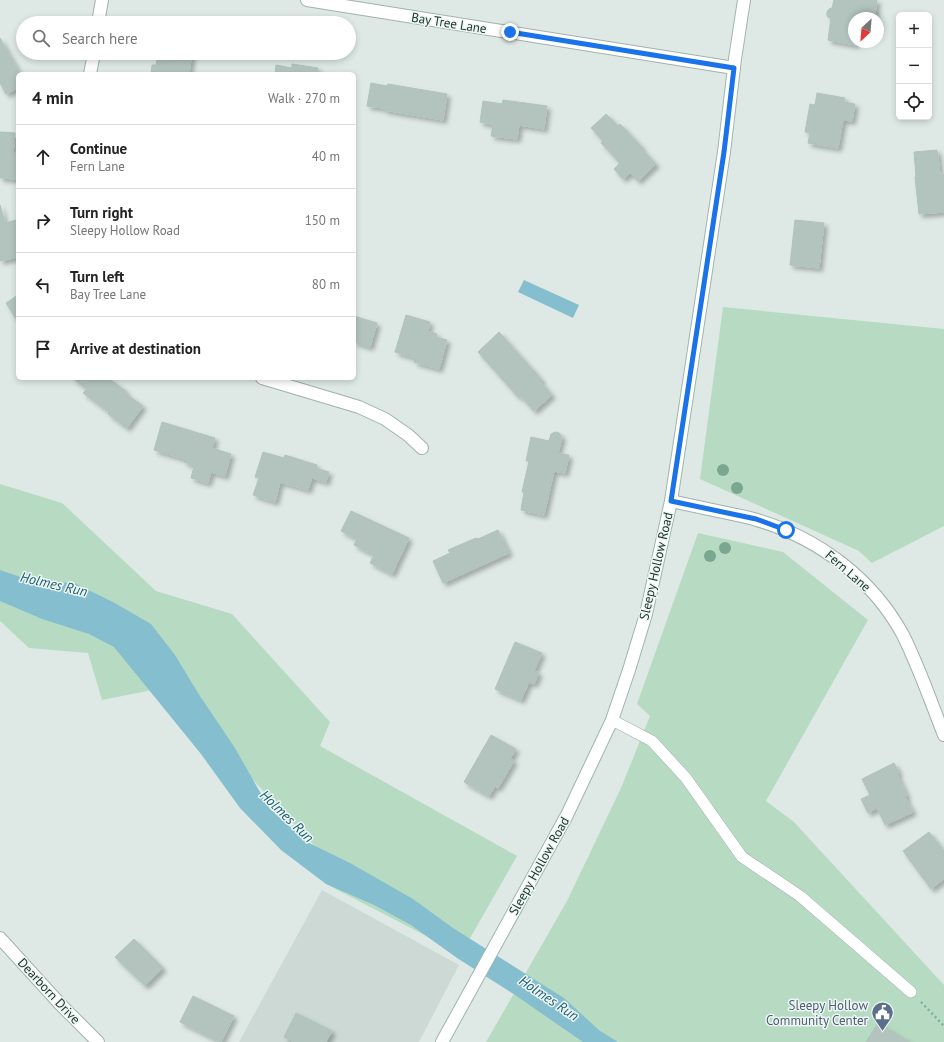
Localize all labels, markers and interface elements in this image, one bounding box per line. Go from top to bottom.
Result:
street label: Bay Tree Lane [410,9,488,37]
north arrow [848,12,884,48]
map controls [896,12,932,120]
button: + [896,12,932,48]
search box [16,16,356,60]
route end [501,23,519,41]
icon: search [30,27,52,49]
text: Search here [62,29,138,48]
button: − [896,48,932,84]
button: locate [896,84,932,120]
text: 4 min [32,87,73,109]
text: Walk · 270 m [268,90,340,107]
text: Continue [70,139,127,158]
icon: ahead [32,146,54,168]
text: 40 m [312,148,340,165]
text: Fern Lane [70,158,125,175]
text: Turn right [70,203,133,222]
icon: right [32,210,54,232]
text: 150 m [305,212,340,229]
text: Sleepy Hollow Road [70,222,180,239]
text: Turn left [70,267,124,286]
icon: left [32,274,54,296]
text: 80 m [312,276,340,293]
text: Bay Tree Lane [70,286,146,303]
icon: arrive [32,338,54,360]
text: Arrive at destination [70,339,201,358]
street label: Sleepy Hollow Road [635,510,677,622]
route start [777,521,795,539]
street label: Fern Lane [822,547,874,595]
water label: Holmes Run [19,568,89,600]
water label: Holmes Run [256,786,318,846]
street label: Sleepy Hollow Road [505,814,573,918]
street label: Dearborn Drive [14,954,84,1028]
water label: Holmes Run [516,971,582,1025]
place label: Sleepy Hollow Community Center [766,997,869,1029]
public building icon: Sleepy Hollow Community Center [870,999,896,1032]

